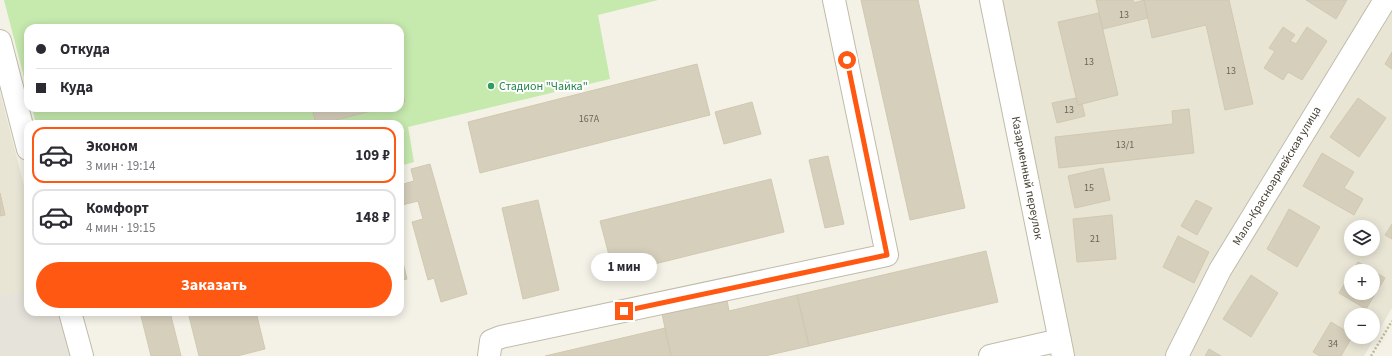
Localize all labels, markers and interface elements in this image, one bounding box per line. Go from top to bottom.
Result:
house number: 13 [1119,8,1129,22]
text: Откуда [60,39,110,60]
route start [838,51,856,69]
house number: 13 [1084,55,1094,69]
house number: 13 [1226,64,1236,78]
text: Куда [60,77,93,98]
place label: Стадион "Чайка" [499,78,588,95]
marker: Стадион "Чайка" [486,81,496,91]
house number: 13 [1064,103,1074,117]
street label: Мало-Красноармейская улица [1229,103,1325,249]
house number: 167А [579,112,600,126]
street label: Казарменный переулок [1007,115,1047,241]
text: Эконом [86,136,138,157]
icon: car [38,137,74,173]
house number: 13/1 [1116,138,1134,152]
text: 109 ₽ [355,145,390,166]
text: 3 мин · 19:14 [86,157,155,175]
house number: 15 [1084,181,1094,195]
text: Комфорт [86,198,149,219]
icon: car [38,199,74,235]
text: 148 ₽ [355,207,390,228]
text: 4 мин · 19:15 [86,219,155,237]
map controls [1344,220,1380,344]
button: layers [1344,220,1380,256]
house number: 21 [1090,232,1100,246]
callout: 1 мин [591,253,657,281]
text: 1 мин [607,258,641,276]
button: Заказать [36,262,392,308]
button: + [1344,264,1380,300]
route end [615,302,633,320]
button: − [1344,308,1380,344]
house number: 34 [1328,337,1338,351]

